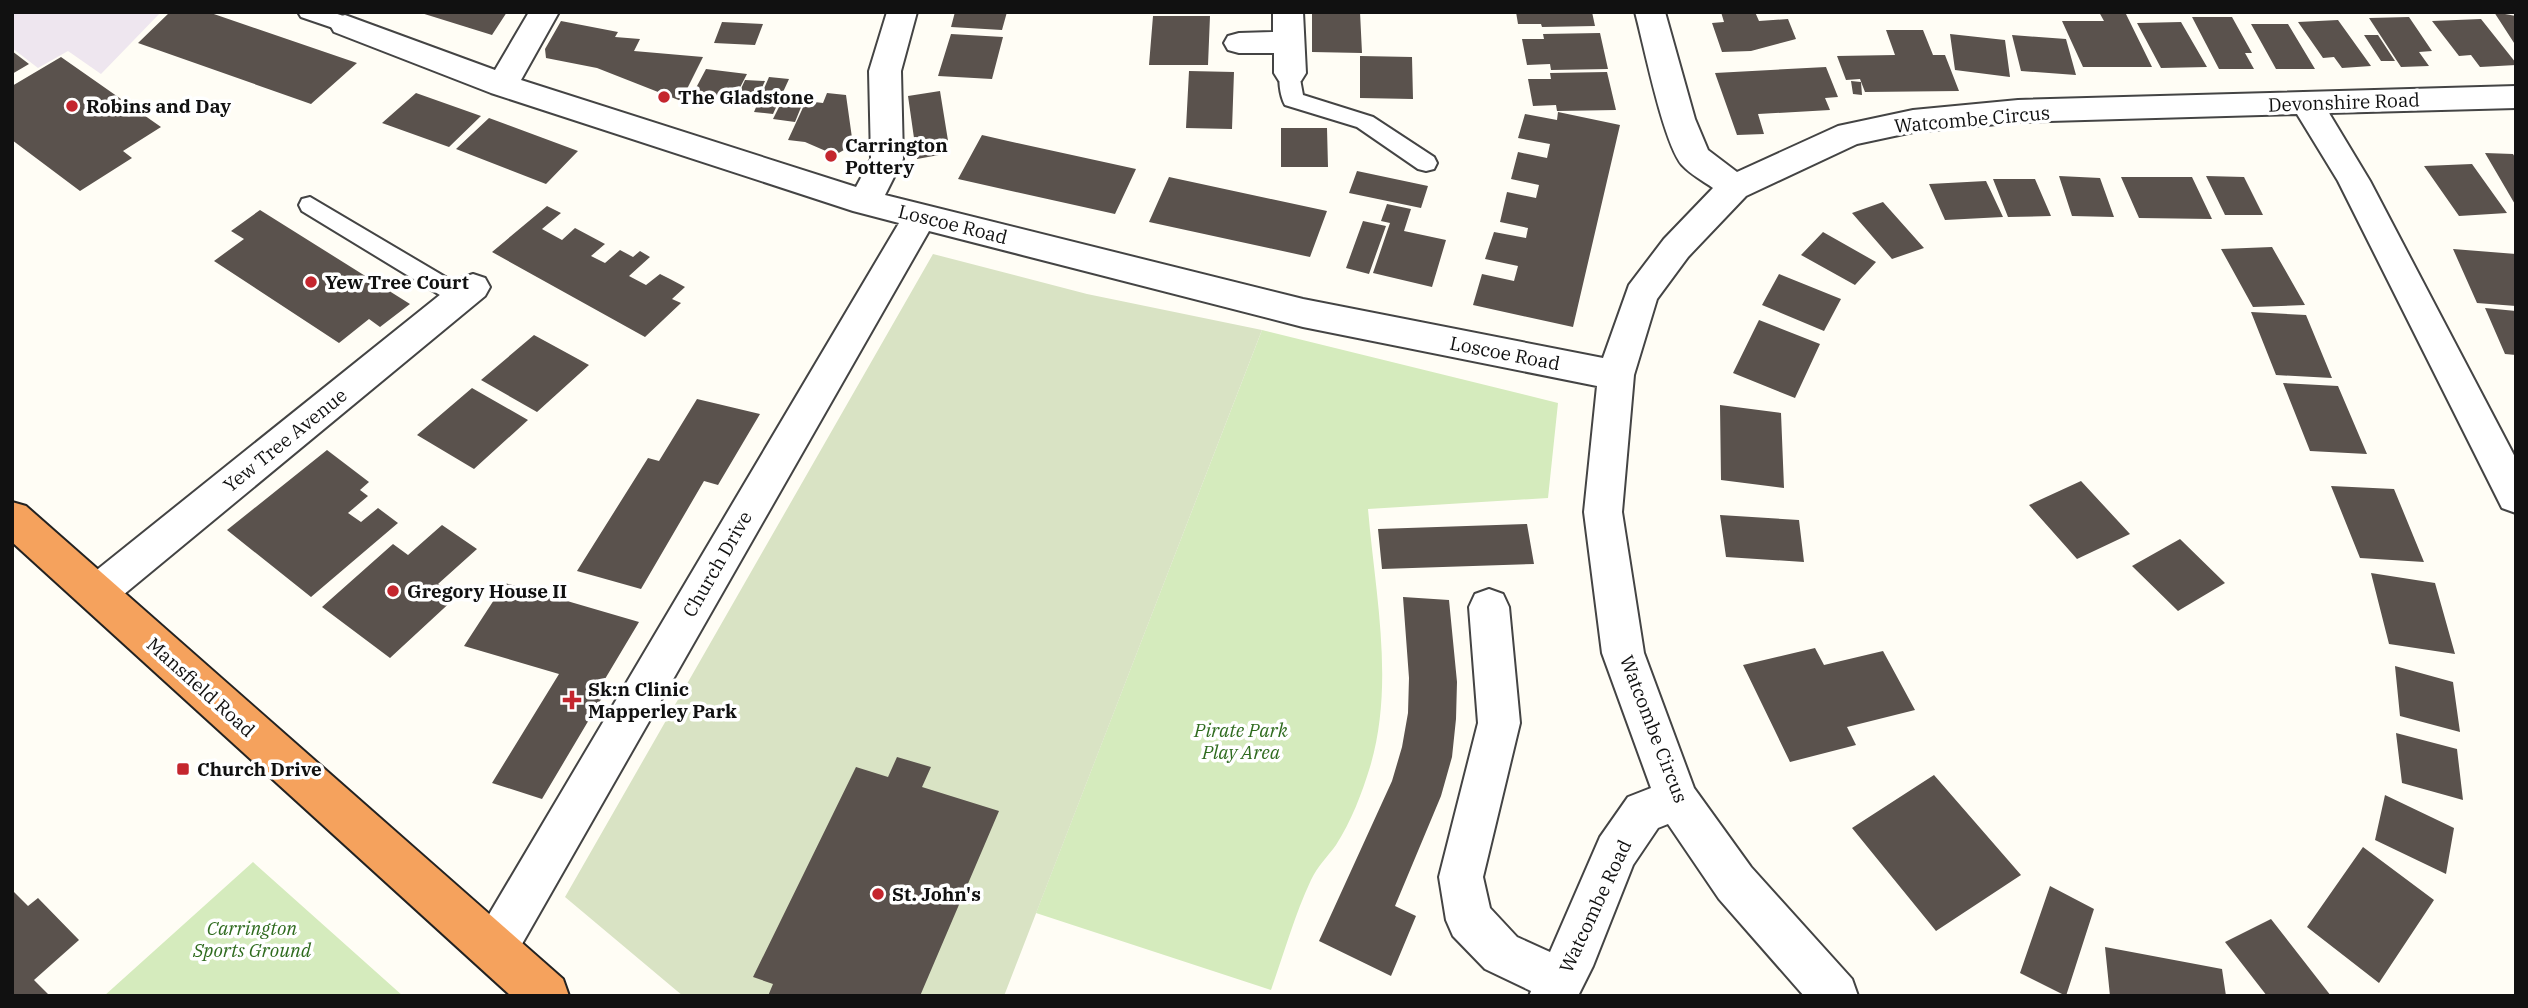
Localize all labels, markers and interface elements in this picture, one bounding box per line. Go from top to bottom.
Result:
place label: The Gladstone [678,85,814,109]
street label: Devonshire Road [2268,87,2420,117]
marker: The Gladstone [656,89,672,105]
place label: Robins and Day [86,94,231,118]
marker: Robins and Day [64,98,80,114]
street label: Watcombe Circus [1893,100,2051,138]
place label: Carrington Pottery [845,133,948,179]
marker: Carrington Pottery [823,148,839,164]
street label: Loscoe Road [896,199,1010,249]
place label: Yew Tree Court [325,270,469,294]
marker: Yew Tree Court [303,274,319,290]
street label: Loscoe Road [1448,331,1562,375]
street label: Yew Tree Avenue [218,383,352,497]
street label: Church Drive [677,507,757,621]
place label: Gregory House II [407,579,567,603]
marker: Gregory House II [385,583,401,599]
street label: Mansfield Road [142,632,260,742]
street label: Watcombe Circus [1615,652,1693,806]
place label: Sk:n Clinic Mapperley Park [588,677,737,723]
marker: Sk:n Clinic Mapperley Park [562,690,582,710]
park label: Pirate Park Play Area [1193,718,1289,764]
place label: Church Drive [197,757,322,781]
marker: Church Drive [175,761,191,777]
street label: Watcombe Road [1554,836,1636,976]
place label: St. John's [892,882,981,906]
marker: St. John's [870,886,886,902]
park label: Carrington Sports Ground [192,916,312,962]

